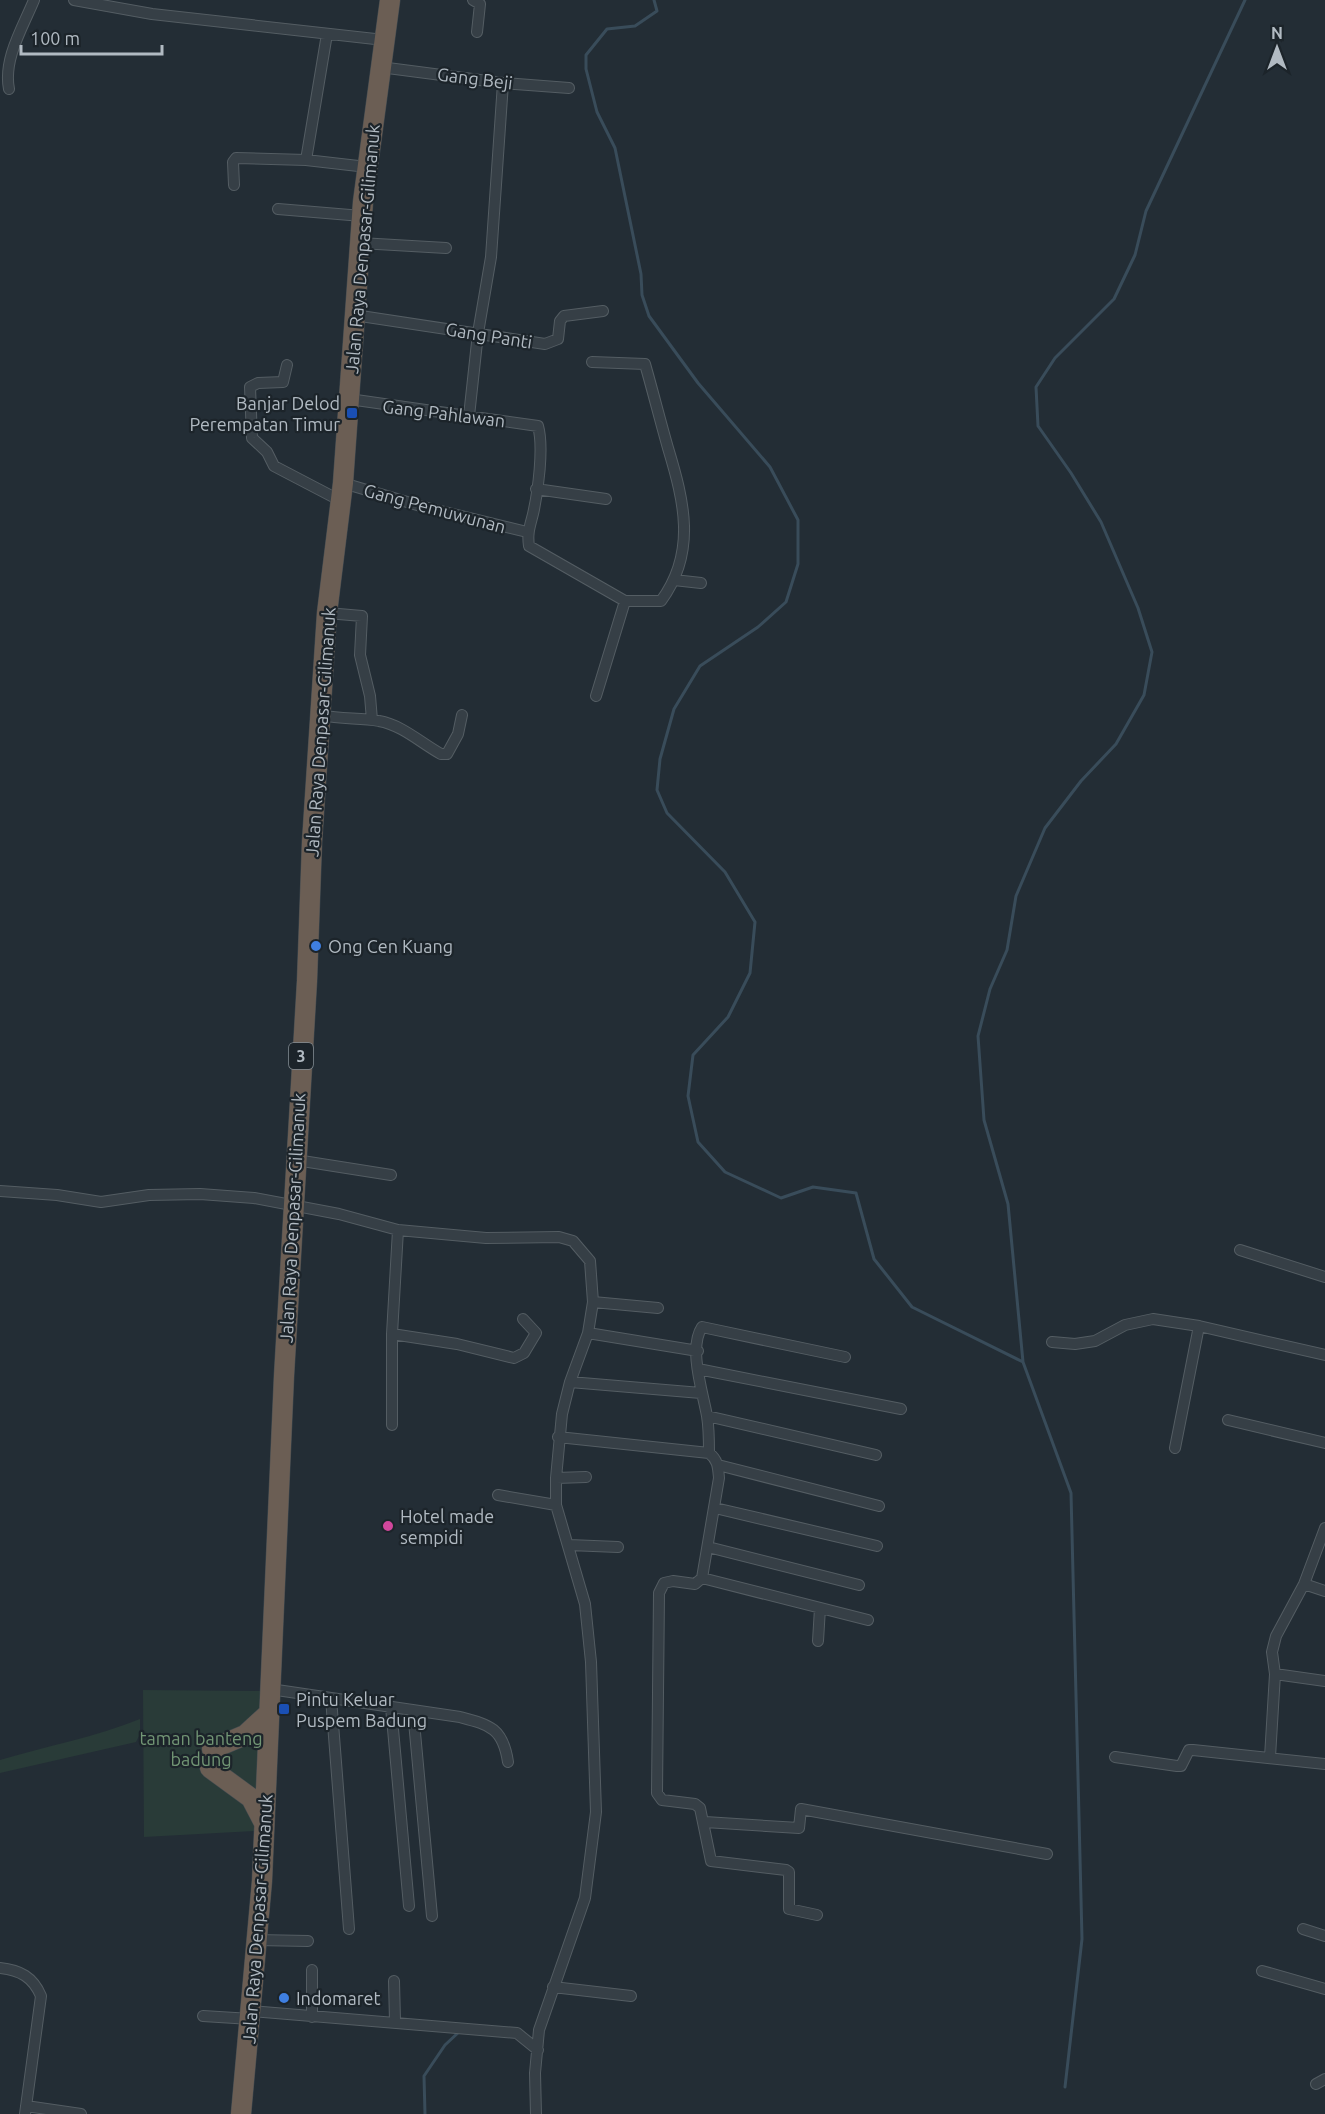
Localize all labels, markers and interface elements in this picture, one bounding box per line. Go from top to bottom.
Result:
scale bar [21,18,162,56]
north arrow [1247,18,1307,78]
text: N [1271,24,1283,42]
text: 100 m [30,28,80,48]
street label: Gang Beji [436,63,514,93]
street label: Jalan Raya Denpasar-Gilimanuk [341,123,383,375]
street label: Gang Panti [444,318,534,352]
place label: Banjar Delod Perempatan Timur [190,393,340,434]
street label: Gang Pahlawan [381,396,507,430]
marker: Banjar Delod Perempatan Timur [345,406,359,420]
street label: Gang Pemuwunan [362,479,508,537]
street label: Jalan Raya Denpasar-Gilimanuk [301,606,339,858]
place label: Ong Cen Kuang [328,936,453,956]
marker: Ong Cen Kuang [309,939,323,953]
road number: 3 [289,1043,313,1069]
street label: Jalan Raya Denpasar-Gilimanuk [275,1093,309,1343]
place label: Hotel made sempidi [400,1506,494,1547]
marker: Hotel made sempidi [381,1519,395,1533]
place label: Pintu Keluar Puspem Badung [296,1689,427,1730]
marker: Pintu Keluar Puspem Badung [277,1702,291,1716]
park label: taman banteng badung [139,1728,263,1769]
street label: Jalan Raya Denpasar-Gilimanuk [238,1793,276,2045]
place label: Indomaret [296,1988,381,2008]
marker: Indomaret [277,1991,291,2005]

